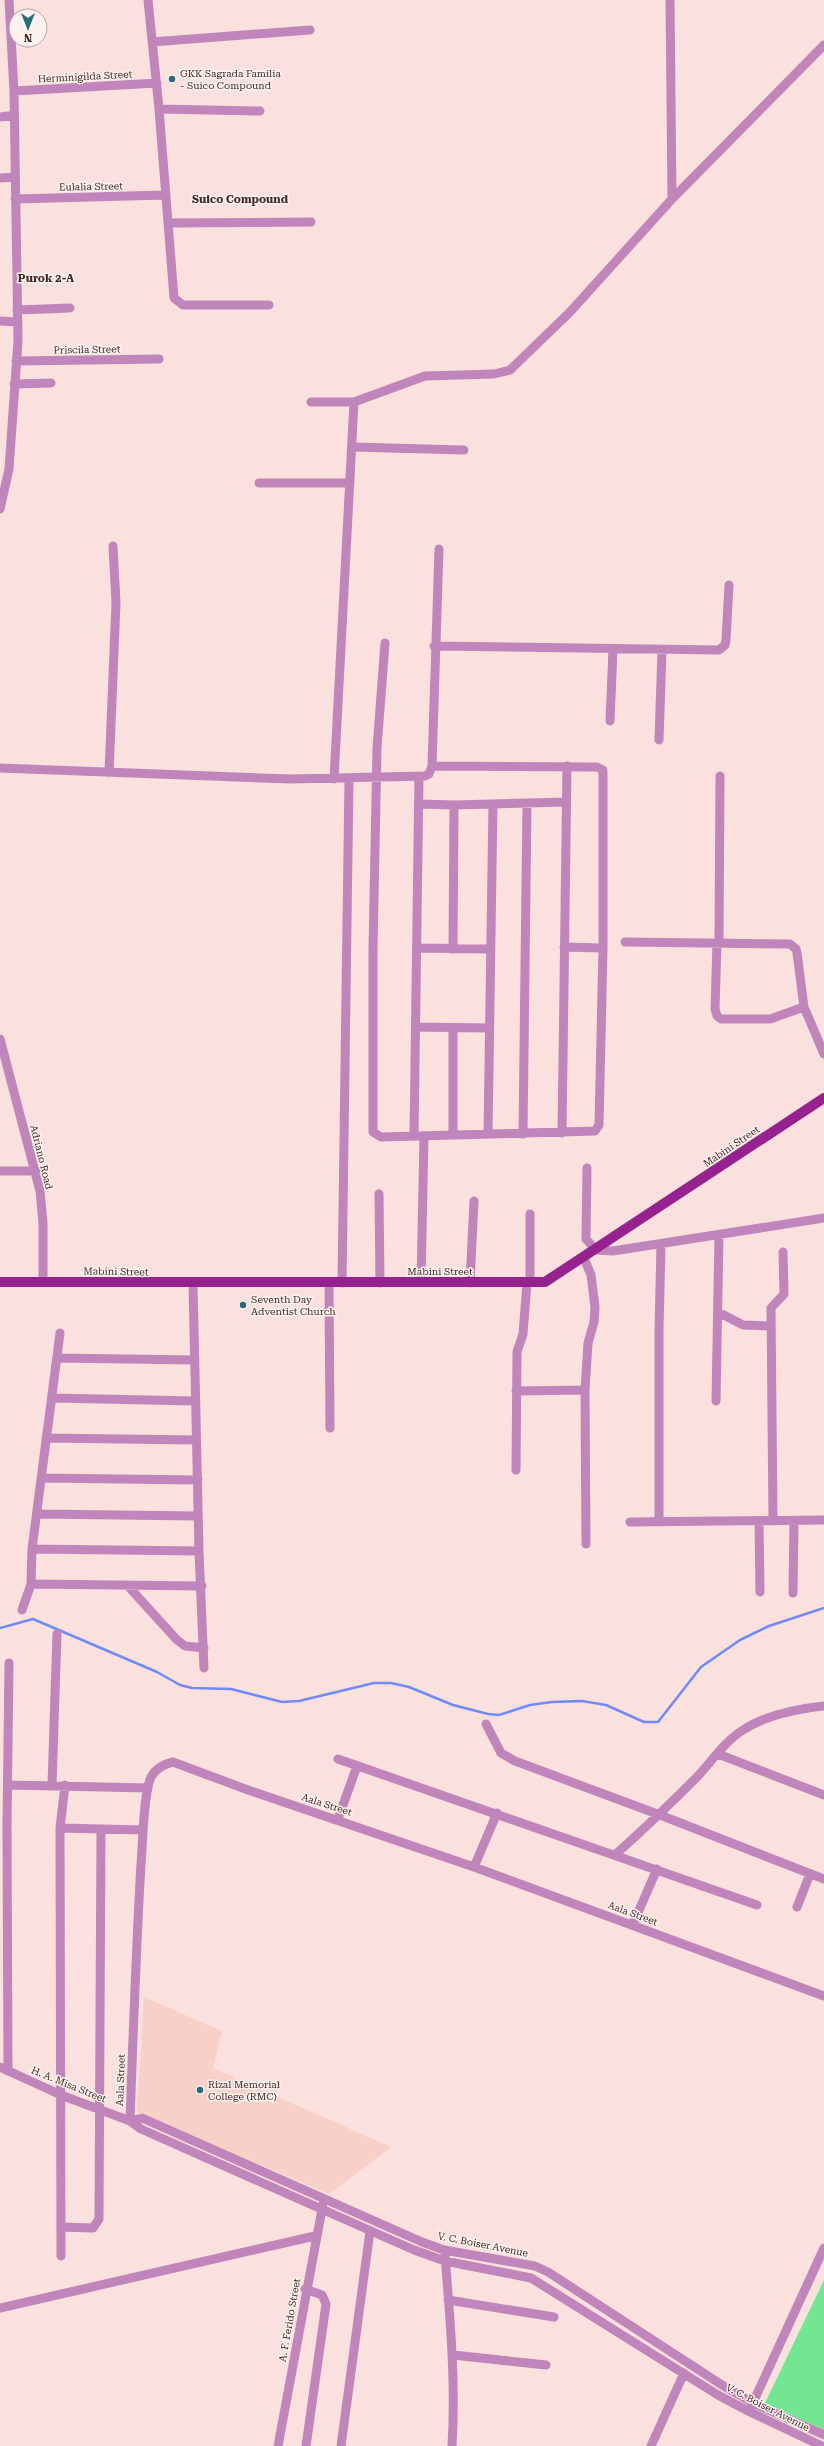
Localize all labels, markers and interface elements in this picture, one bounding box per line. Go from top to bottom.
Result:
north arrow [8,8,48,48]
text: N [23,31,32,44]
place label: GKK Sagrada Familia - Suico Compound [180,68,281,91]
street label: Herminigilda Street [37,69,133,84]
marker: GKK Sagrada Familia - Suico Compound [167,74,177,84]
street label: Eulalia Street [59,180,123,193]
district label: Suico Compound [192,193,289,206]
district label: Purok 2-A [18,272,74,285]
street label: Priscila Street [53,343,121,356]
street label: Mabini Street [701,1123,762,1169]
street label: Adriano Road [28,1124,55,1191]
street label: Mabini Street [83,1265,149,1278]
street label: Mabini Street [407,1266,473,1277]
place label: Seventh Day Adventist Church [251,1294,336,1317]
marker: Seventh Day Adventist Church [238,1300,248,1310]
street label: Aala Street [300,1791,354,1818]
street label: Aala Street [606,1899,659,1928]
street label: Aala Street [114,2054,127,2106]
street label: H. A. Misa Street [30,2064,108,2105]
place label: Rizal Memorial College (RMC) [208,2079,280,2102]
marker: Rizal Memorial College (RMC) [195,2085,205,2095]
street label: V. C. Boiser Avenue [437,2230,530,2259]
street label: A. F. Ferido Street [277,2277,302,2363]
street label: V. C. Boiser Avenue [724,2382,812,2433]

